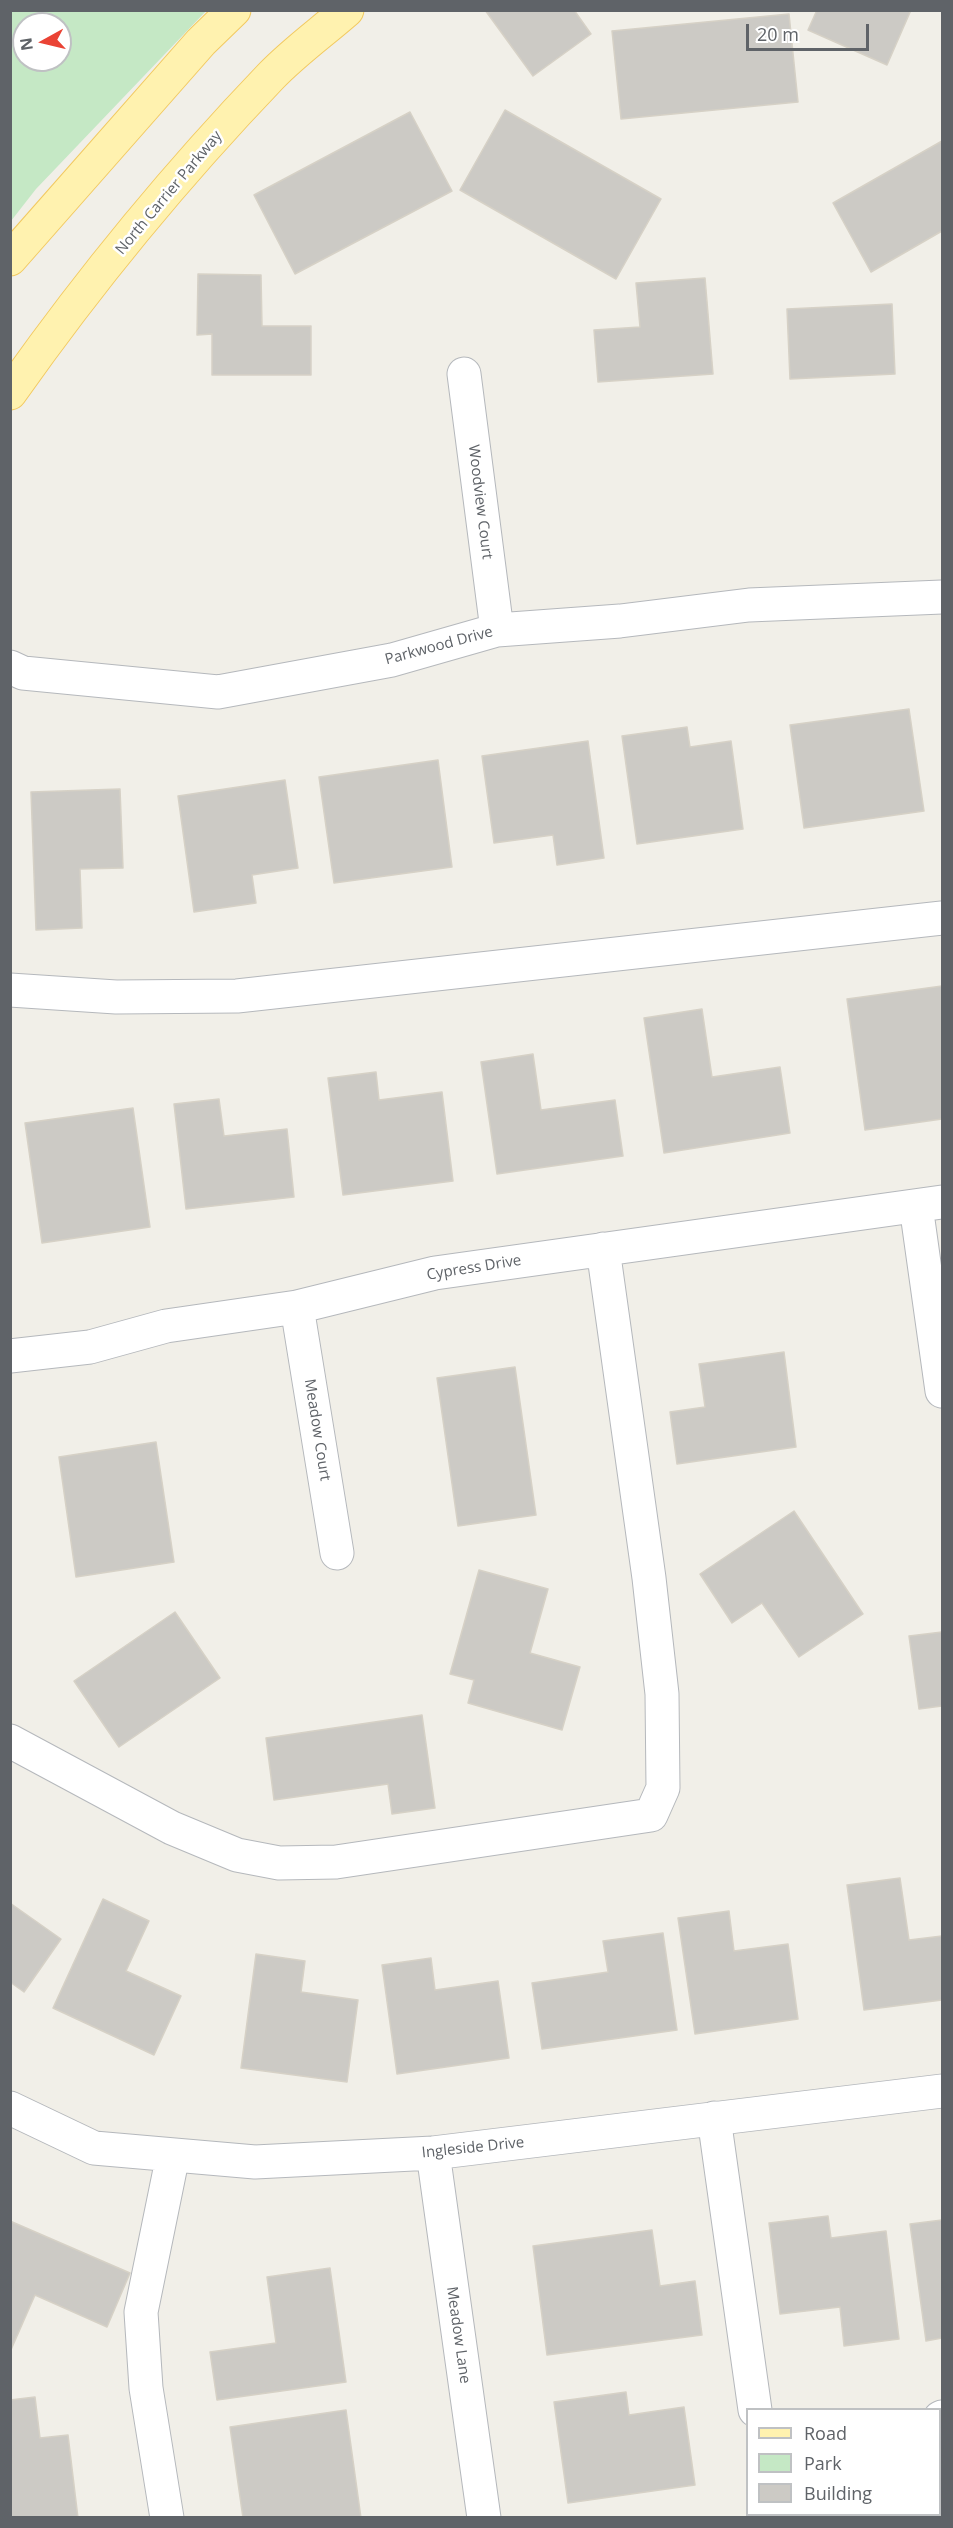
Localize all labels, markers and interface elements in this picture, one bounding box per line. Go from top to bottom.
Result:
north arrow [12,12,72,72]
scale bar [749,12,872,50]
text: 20 m [757,22,799,46]
text: N [14,36,38,52]
street label: North Carrier Parkway [112,127,226,259]
street label: Woodview Court [464,444,496,560]
street label: Parkwood Drive [383,623,495,669]
street label: Cypress Drive [425,1252,523,1284]
street label: Meadow Court [300,1378,334,1482]
street label: Ingleside Drive [421,2134,525,2162]
street label: Meadow Lane [442,2285,474,2385]
legend [746,2408,941,2516]
text: Road [804,2421,847,2445]
text: Park [804,2451,842,2475]
text: Building [804,2481,872,2505]

